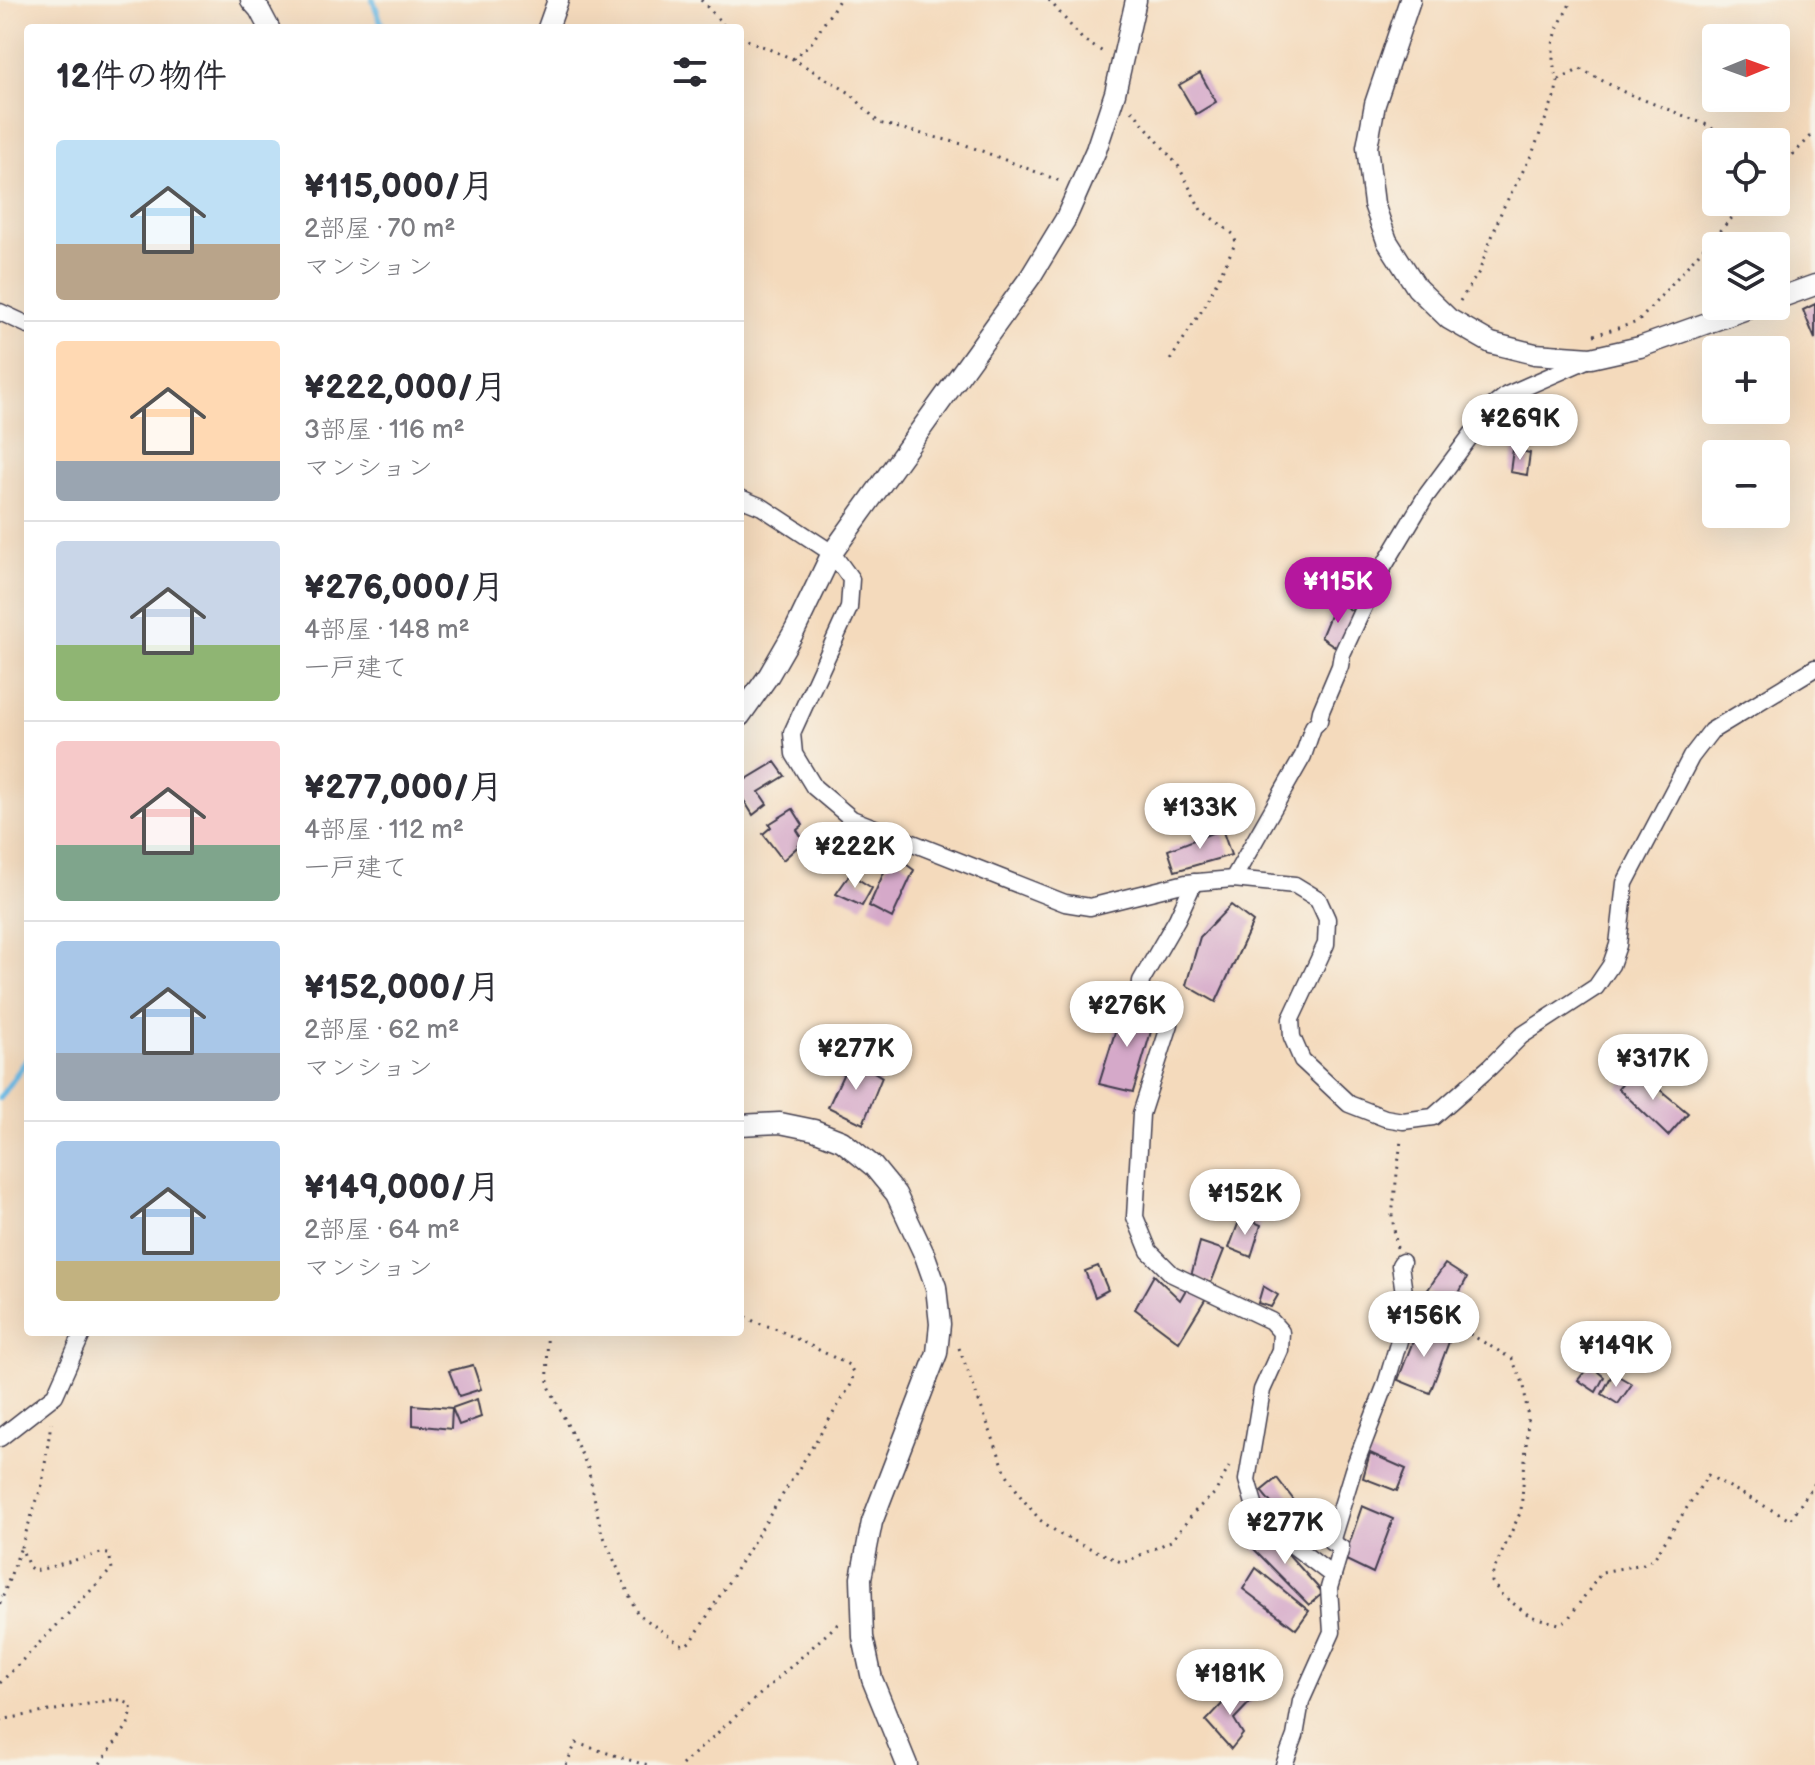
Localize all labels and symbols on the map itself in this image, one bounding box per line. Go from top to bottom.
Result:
north arrow [1702,24,1790,112]
pin: ¥269K [1464,394,1576,462]
pin: ¥115K [1282,557,1394,625]
pin: ¥133K [1144,783,1256,851]
pin: ¥222K [799,822,911,890]
pin: ¥276K [1071,981,1183,1049]
pin: ¥277K [800,1024,912,1092]
pin: ¥317K [1597,1034,1709,1102]
pin: ¥152K [1189,1169,1301,1237]
pin: ¥156K [1368,1291,1480,1359]
pin: ¥149K [1560,1321,1672,1389]
pin: ¥277K [1229,1498,1341,1566]
pin: ¥181K [1174,1649,1286,1717]

